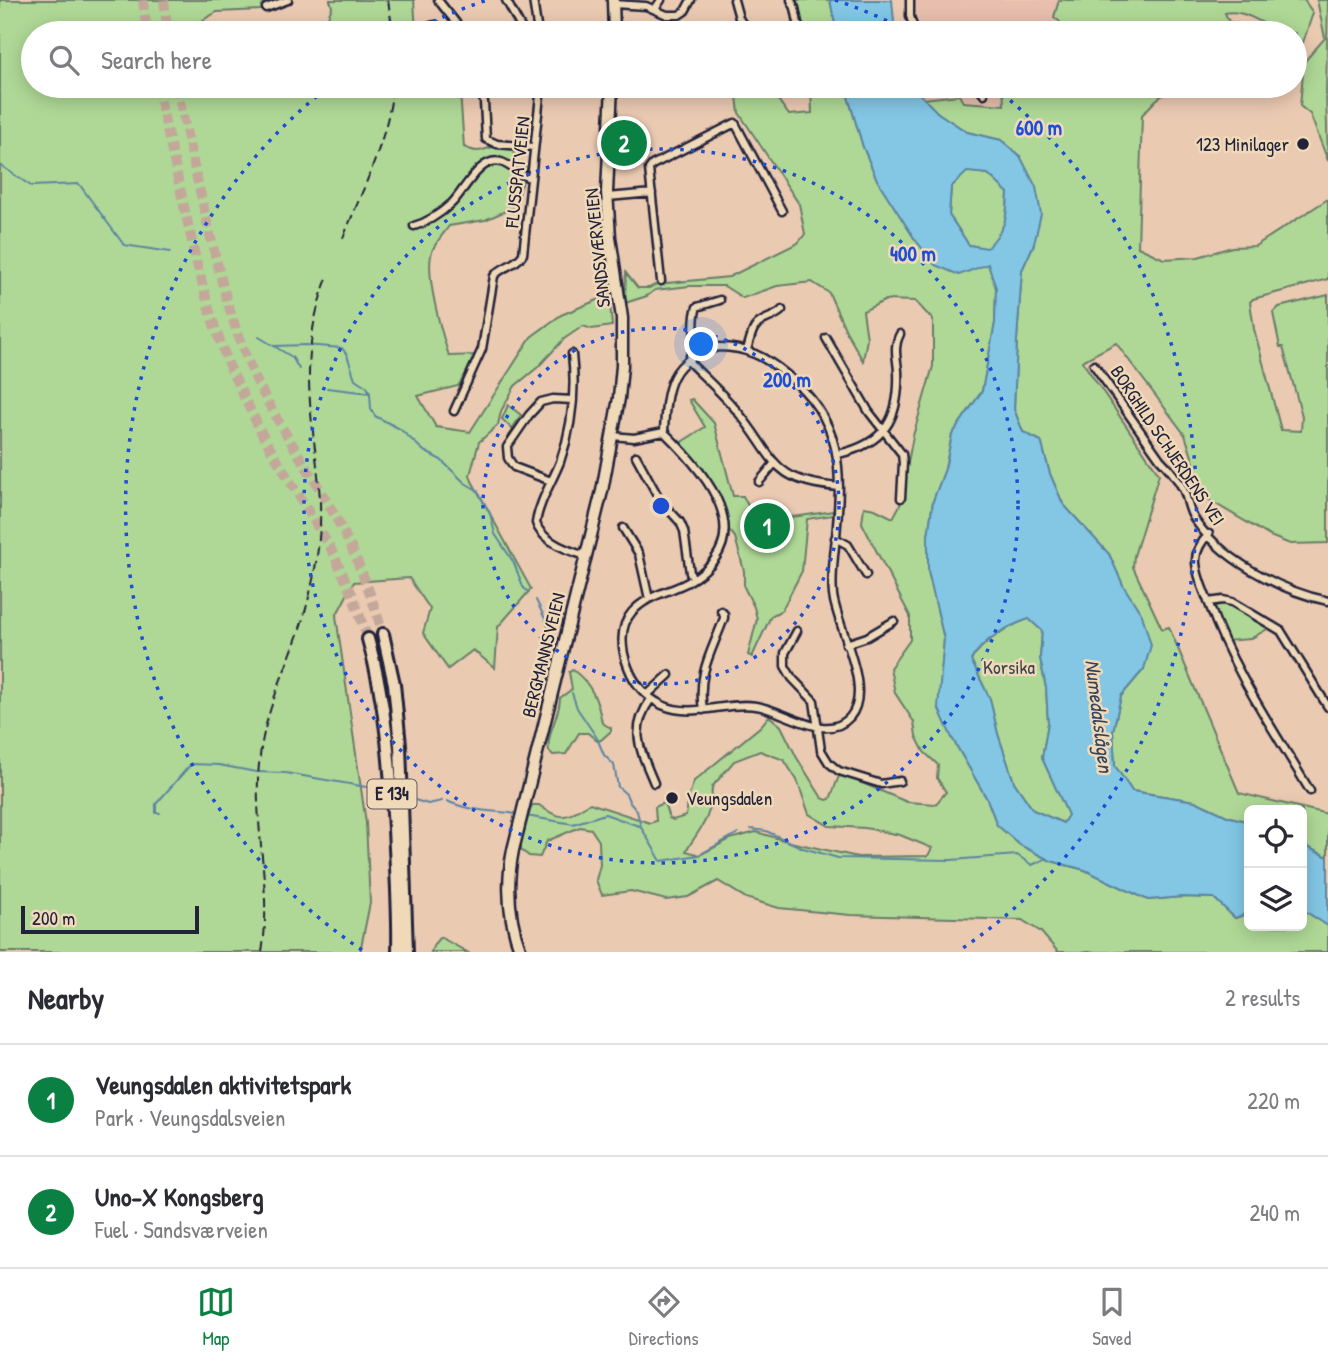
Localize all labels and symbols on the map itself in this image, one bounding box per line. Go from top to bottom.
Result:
text: 600 m [1016,113,1062,142]
street label: FLUSSPATVEIEN [498,115,536,230]
pin: 2 [601,117,647,169]
place label: 123 Minilager [1196,131,1290,157]
marker: 123 Minilager [1295,136,1311,152]
street label: SANDSVÆRVEIEN [578,187,616,309]
text: 400 m [890,239,936,268]
your location [684,327,718,361]
street label: BORGHILD SCHJERDENS VEI [1105,360,1231,530]
text: 200 m [763,365,811,394]
centre of rings [649,494,673,518]
pin: 1 [744,500,790,552]
street label: BERGMANNSVEIEN [515,590,571,720]
park label: Korsika [983,654,1035,680]
water label: Numedalslågen [1078,658,1121,775]
road number: E 134 [368,780,416,808]
place label: Veungsdalen [686,785,772,811]
marker: Veungsdalen [664,790,680,806]
scale bar [21,903,200,935]

